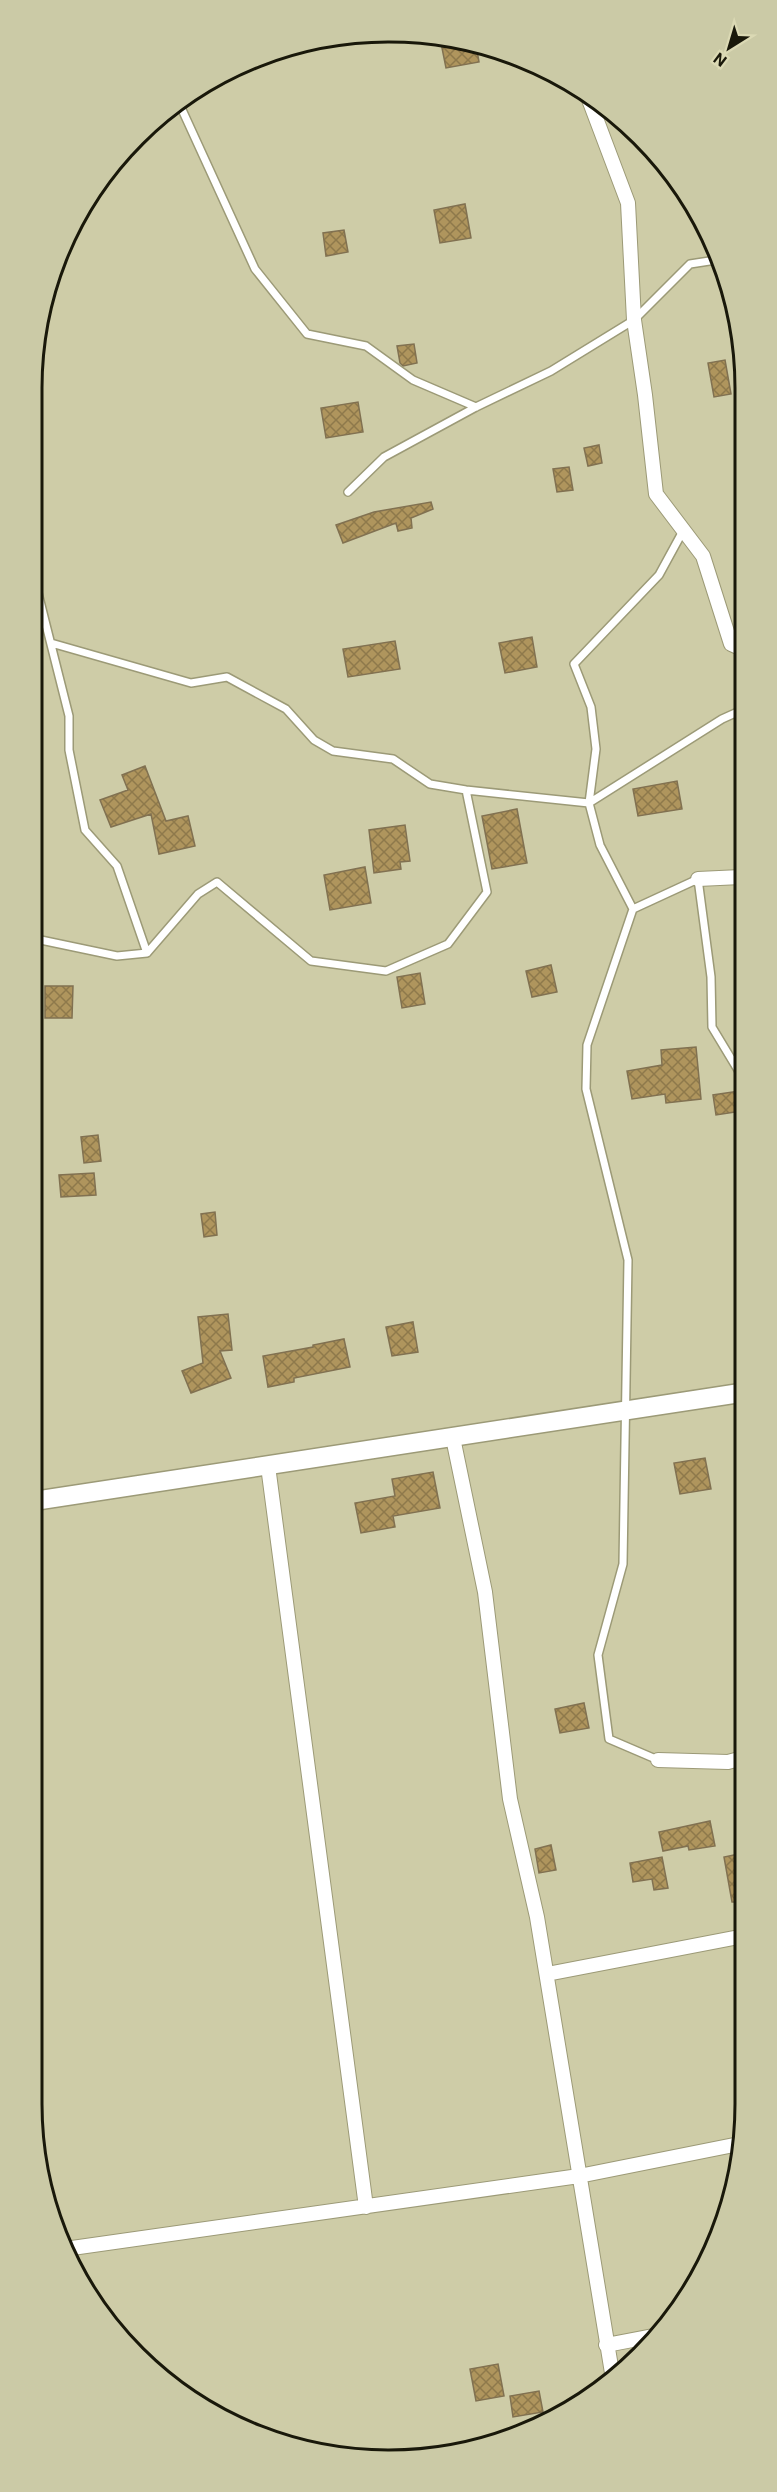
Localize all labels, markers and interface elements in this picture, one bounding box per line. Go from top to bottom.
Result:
north arrow [699,18,759,78]
text: N [710,49,731,71]

